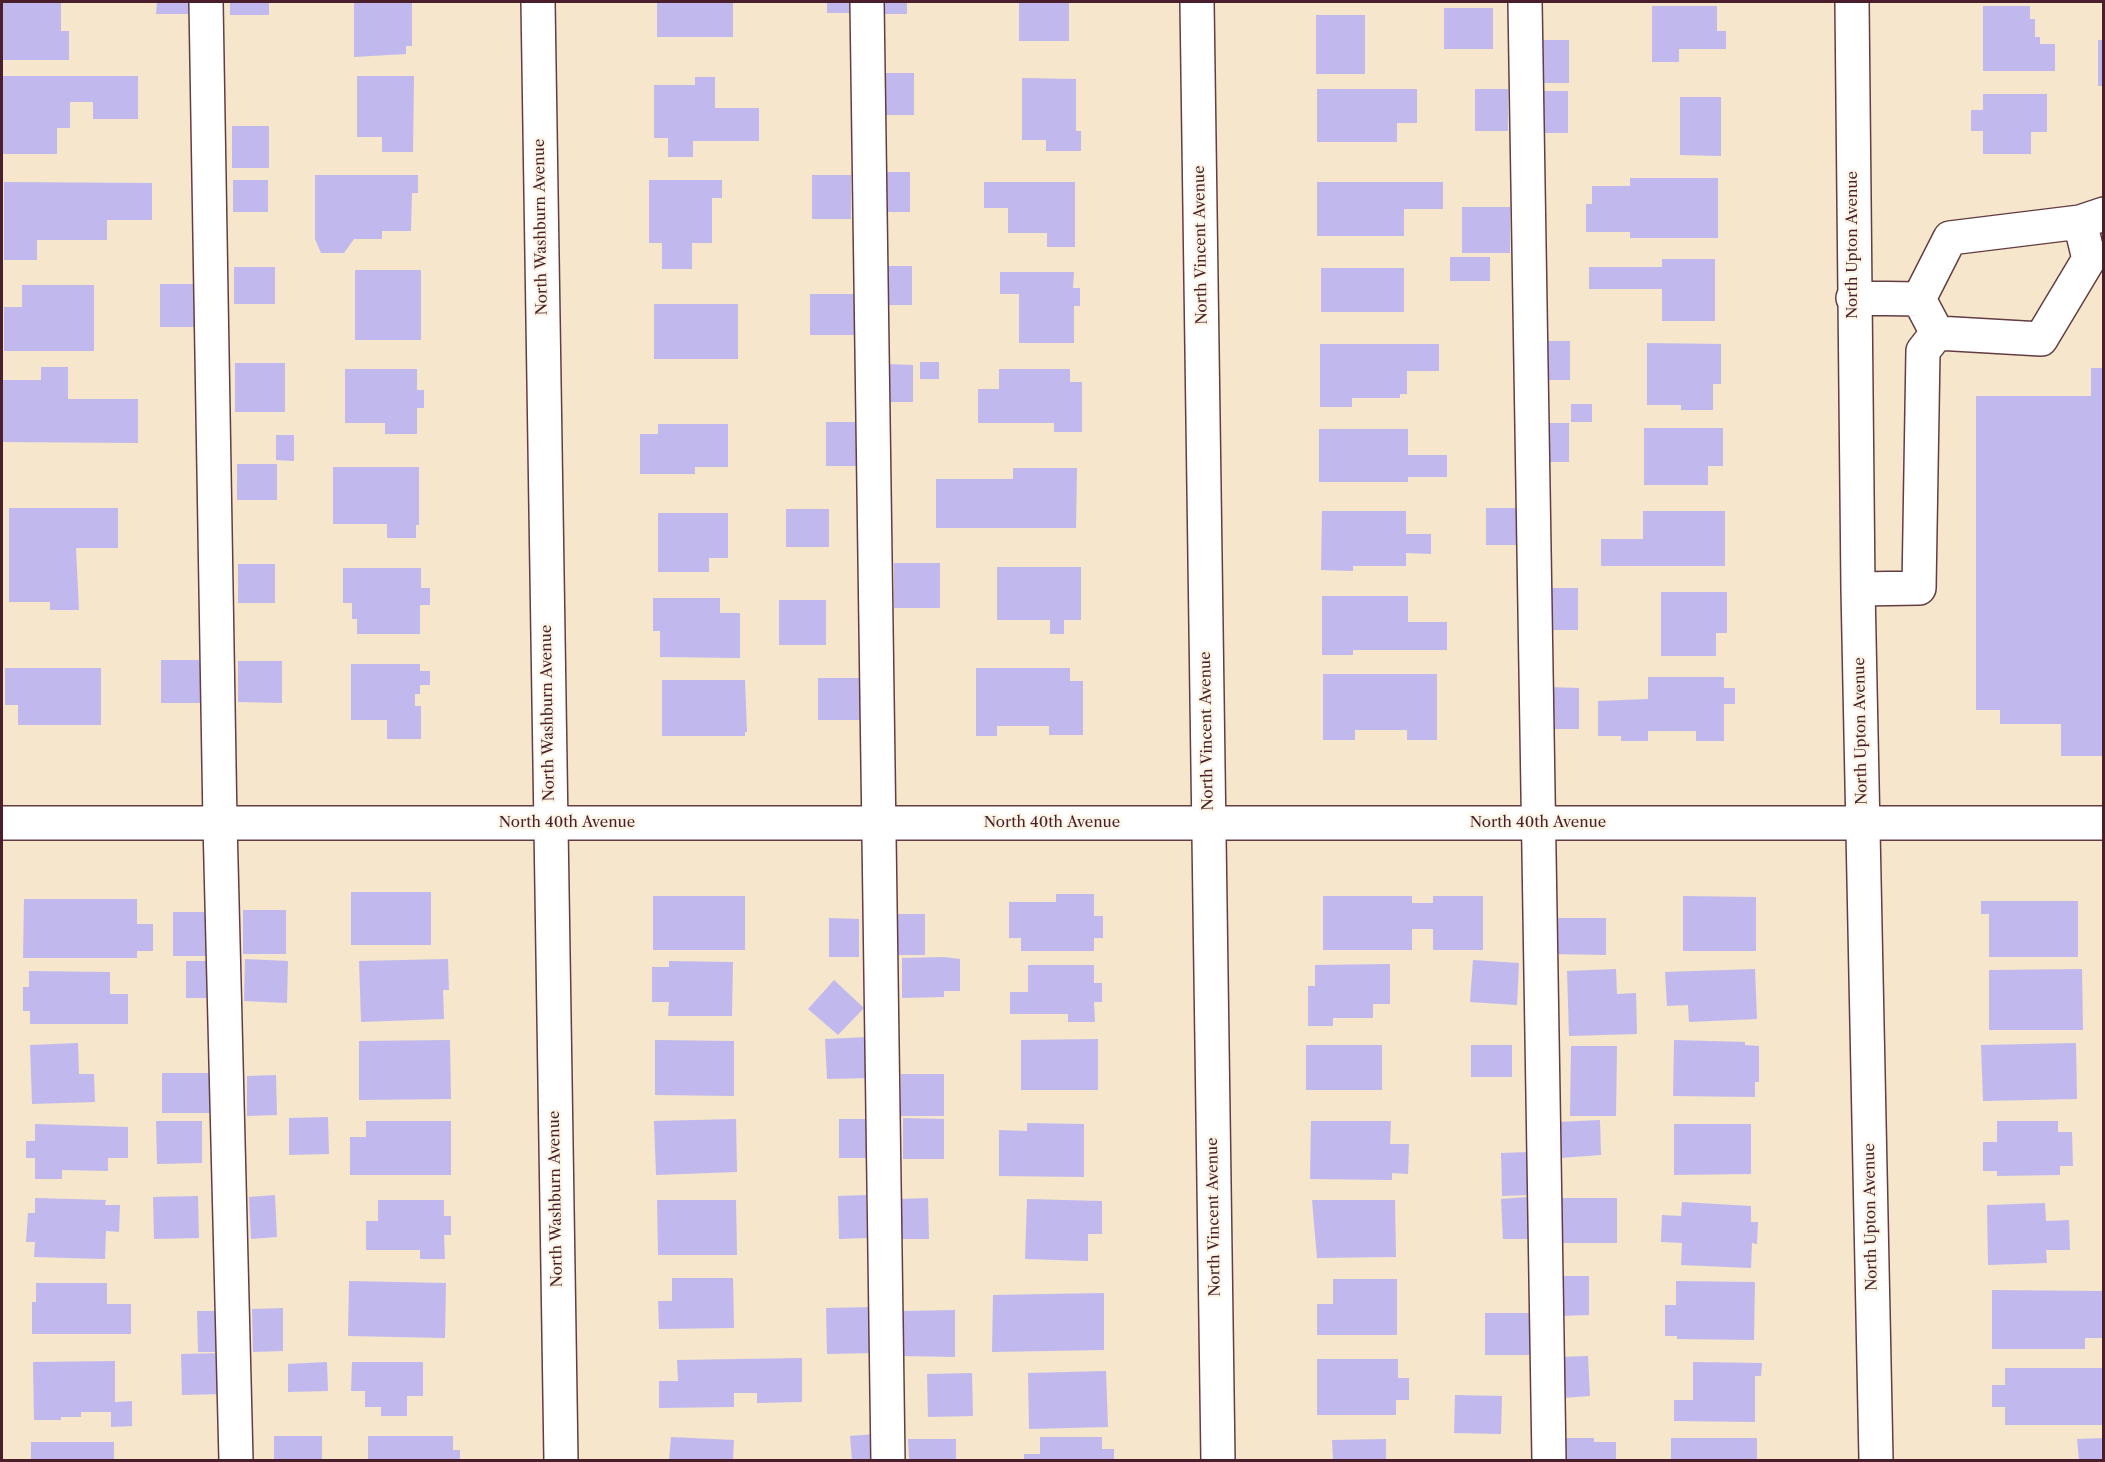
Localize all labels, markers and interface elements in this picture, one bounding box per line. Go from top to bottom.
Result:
street label: North Washburn Avenue [530,139,552,315]
street label: North Vincent Avenue [1191,165,1211,325]
street label: North Upton Avenue [1844,171,1862,319]
street label: North Washburn Avenue [537,625,559,801]
street label: North Vincent Avenue [1197,651,1217,811]
street label: North Upton Avenue [1851,657,1871,805]
street label: North 40th Avenue [499,814,635,832]
street label: North 40th Avenue [984,814,1120,832]
street label: North 40th Avenue [1470,814,1606,832]
street label: North Washburn Avenue [545,1111,567,1287]
street label: North Vincent Avenue [1204,1137,1224,1297]
street label: North Upton Avenue [1861,1143,1881,1291]

